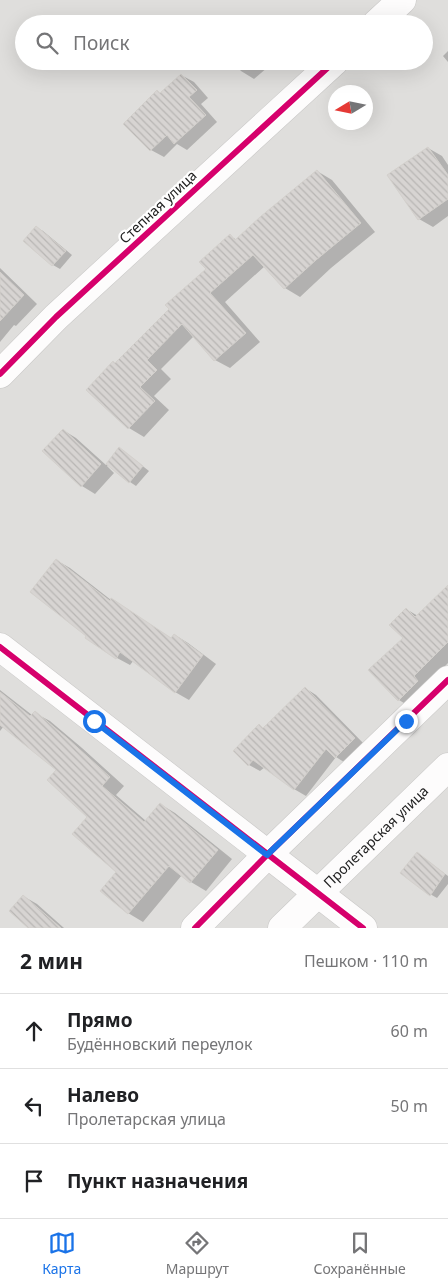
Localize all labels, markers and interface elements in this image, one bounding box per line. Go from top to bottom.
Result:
search box [15,15,433,70]
icon: search [33,29,61,57]
text: Поиск [73,30,129,56]
north arrow [328,85,373,130]
street label: Степная улица [115,166,200,247]
route start [83,710,106,733]
route end [395,710,418,733]
street label: Пролетарская улица [319,781,432,892]
text: 2 мин [20,947,83,975]
text: Пешком · 110 m [304,950,428,972]
text: Прямо [67,1007,133,1033]
icon: ahead [20,1017,48,1045]
text: 60 m [391,1020,428,1042]
text: Будённовский переулок [67,1033,252,1055]
text: Налево [67,1082,139,1108]
icon: left [20,1092,48,1120]
text: 50 m [391,1095,428,1117]
text: Пролетарская улица [67,1108,226,1130]
icon: arrive [20,1167,48,1195]
text: Пункт назначения [67,1168,248,1194]
tab: Карта [42,1229,81,1278]
tab: Маршрут [166,1229,229,1278]
tab: Сохранённые [313,1229,406,1278]

